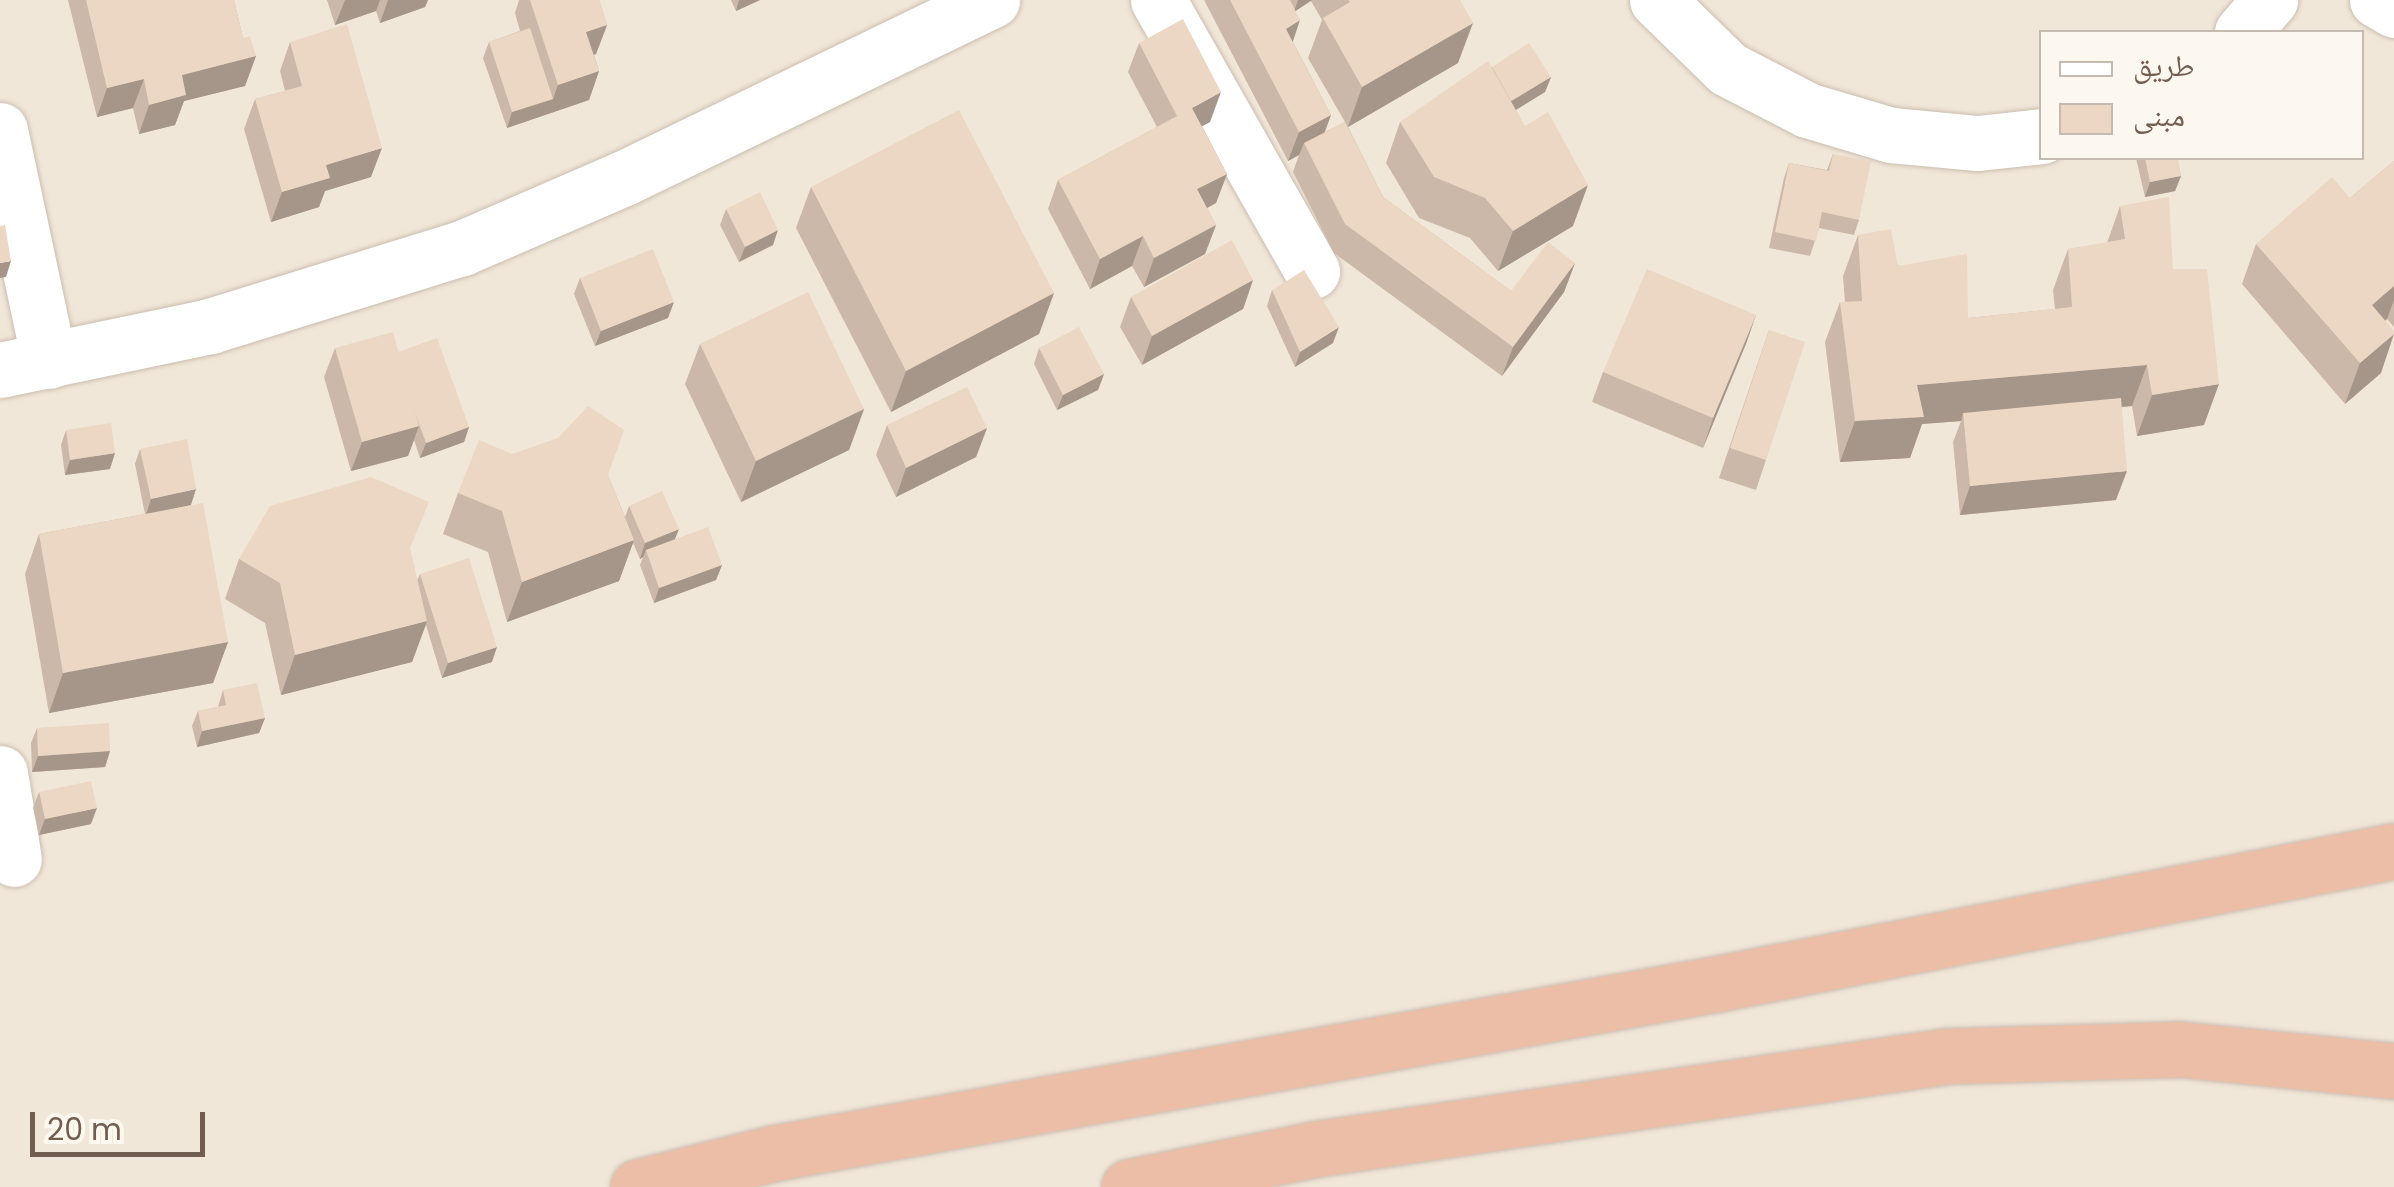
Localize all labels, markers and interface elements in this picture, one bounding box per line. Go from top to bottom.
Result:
legend [2039,30,2364,160]
text: طريق [2133,44,2194,87]
text: مبنى [2133,94,2185,137]
scale bar [35,1092,210,1154]
text: 20 m [47,1108,122,1151]

